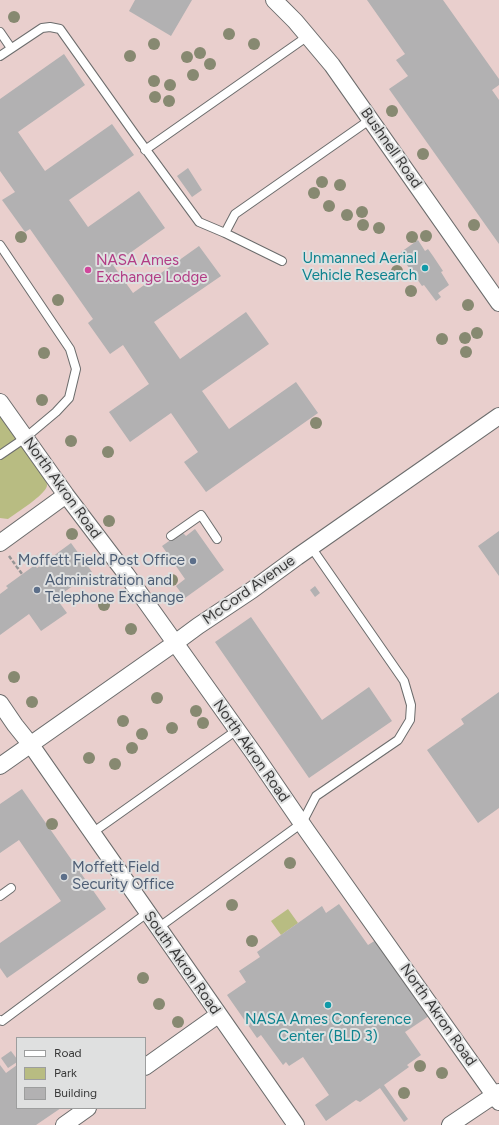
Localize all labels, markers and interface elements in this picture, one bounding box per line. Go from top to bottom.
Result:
street label: Bushnell Road [357,104,425,192]
place label: Unmanned Aerial Vehicle Research [302,250,417,285]
place label: NASA Ames Exchange Lodge [96,252,207,287]
marker: Unmanned Aerial Vehicle Research [420,263,430,273]
marker: NASA Ames Exchange Lodge [83,265,93,275]
street label: North Akron Road [19,434,105,542]
street label: McCord Avenue [199,551,299,629]
place label: Moffett Field Post Office [18,552,185,570]
marker: Moffett Field Post Office [188,556,198,566]
place label: Administration and Telephone Exchange [45,572,184,607]
marker: Administration and Telephone Exchange [32,585,42,595]
street label: North Akron Road [209,696,293,806]
place label: Moffett Field Security Office [72,859,174,894]
marker: Moffett Field Security Office [59,872,69,882]
street label: South Akron Road [140,908,224,1018]
street label: North Akron Road [396,960,480,1070]
marker: NASA Ames Conference Center (BLD 3) [323,1000,333,1010]
place label: NASA Ames Conference Center (BLD 3) [245,1011,411,1046]
legend [16,1037,146,1109]
text: Road [54,1046,82,1060]
text: Park [54,1066,77,1080]
text: Building [54,1086,97,1100]

